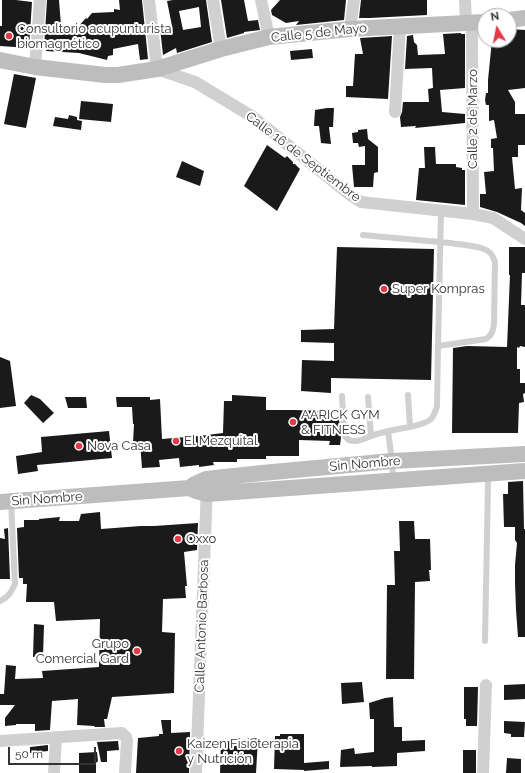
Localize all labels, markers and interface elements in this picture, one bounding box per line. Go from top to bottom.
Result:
north arrow [477,8,517,48]
text: N [490,10,500,24]
street label: Calle 5 de Mayo [270,20,368,46]
place label: Consultorio acupunturista biomagnético [17,21,172,52]
marker: Consultorio acupunturista biomagnético [4,31,14,41]
street label: Calle 2 de Marzo [465,69,481,169]
street label: Calle 16 de Septiembre [242,109,364,205]
place label: Super Kompras [392,281,485,297]
marker: Super Kompras [379,284,389,294]
place label: AARICK GYM & FITNESS [301,407,380,438]
marker: AARICK GYM & FITNESS [288,417,298,427]
place label: El Mezquital [184,433,257,449]
marker: El Mezquital [171,436,181,446]
place label: Nova Casa [87,438,151,454]
marker: Nova Casa [74,441,84,451]
street label: Sin Nombre [329,453,401,475]
street label: Sin Nombre [11,489,83,509]
place label: Oxxo [186,531,216,547]
marker: Oxxo [173,534,183,544]
street label: Calle Antonio Barbosa [192,559,212,693]
place label: Grupo Comercial Gard [36,636,129,667]
marker: Grupo Comercial Gard [132,646,142,656]
place label: Kaizen Fisioterapia y Nutrición [187,736,299,767]
scale bar [10,739,98,765]
marker: Kaizen Fisioterapia y Nutrición [174,746,184,756]
text: 50 m [15,747,43,761]

